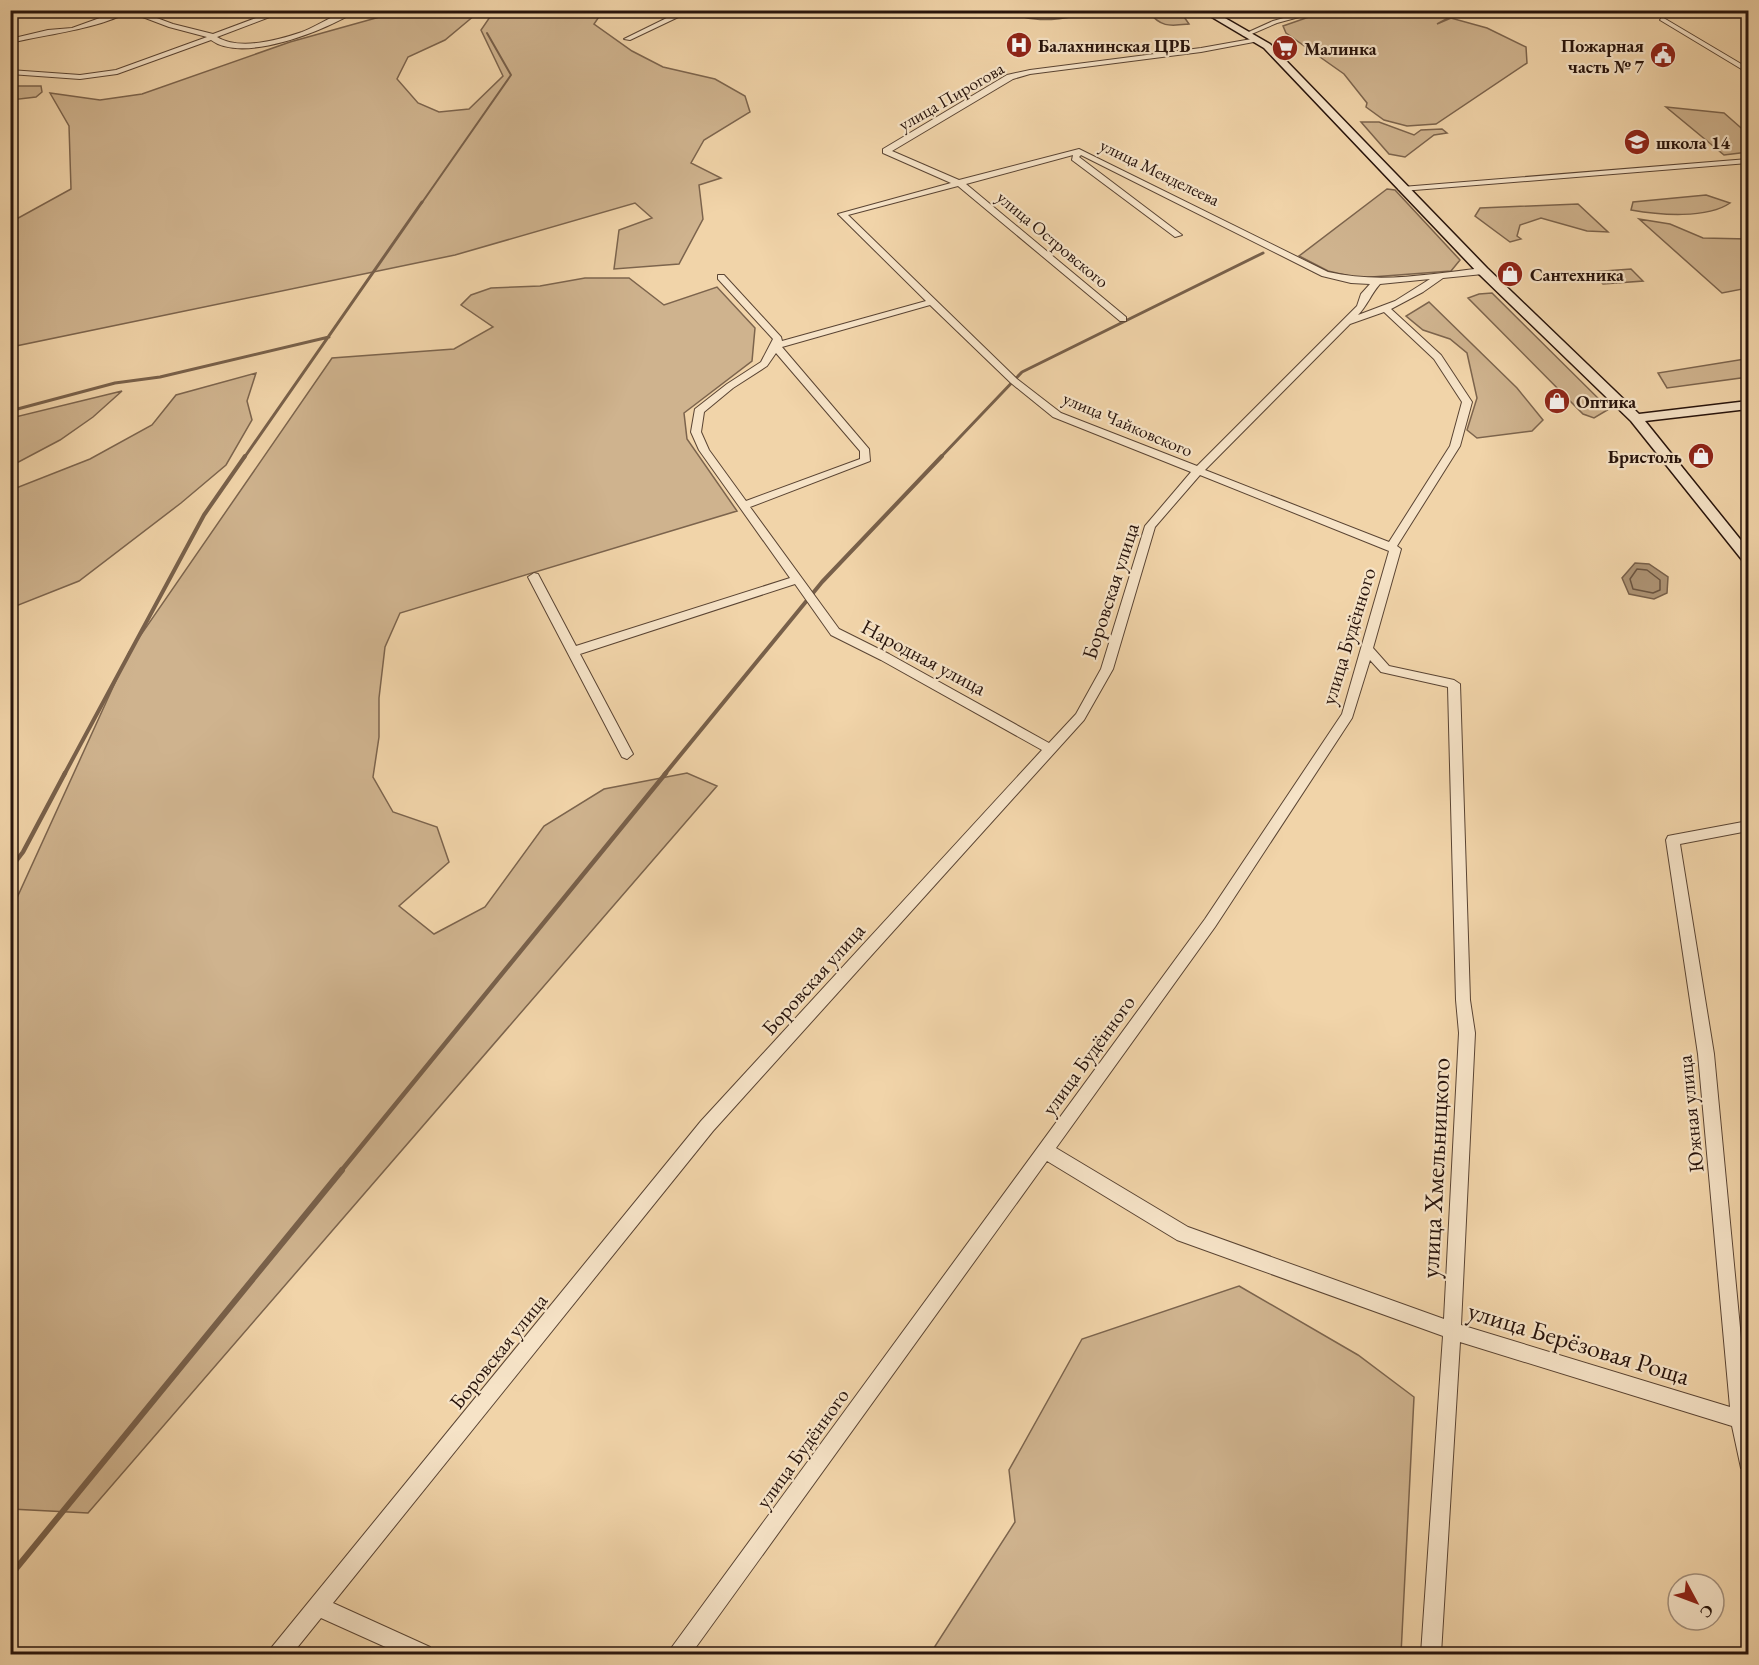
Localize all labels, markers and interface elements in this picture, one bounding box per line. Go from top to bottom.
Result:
hospital icon: Балахнинская ЦРБ [1004,30,1034,60]
supermarket icon: Малинка [1270,33,1300,63]
place label: Балахнинская ЦРБ [1038,34,1191,57]
place label: Пожарная часть № 7 [1561,34,1644,78]
place label: Малинка [1304,37,1377,60]
public building icon: Пожарная часть № 7 [1648,40,1678,70]
street label: улица Пирогова [894,56,1009,136]
school or university icon: школа 14 [1622,127,1652,157]
place label: школа 14 [1656,131,1730,154]
street label: улица Менделеева [1096,133,1224,211]
street label: улица Островского [992,185,1114,293]
shop icon: Сантехника [1495,259,1525,289]
place label: Сантехника [1530,263,1624,286]
street label: улица Чайковского [1060,386,1196,462]
shop icon: Оптика [1542,386,1572,416]
place label: Оптика [1576,390,1636,413]
shop icon: Бристоль [1686,441,1716,471]
place label: Бристоль [1608,445,1682,468]
street label: Боровская улица [1075,519,1145,663]
street label: улица Будённого [1314,564,1382,708]
street label: Народная улица [857,613,992,702]
street label: Боровская улица [755,917,871,1041]
street label: улица Будённого [1035,990,1141,1120]
street label: Южная улица [1670,1053,1710,1174]
street label: улица Хмельницкого [1412,1057,1458,1279]
street label: Боровская улица [443,1287,554,1415]
street label: улица Берёзовая Роща [1464,1293,1695,1393]
street label: улица Будённого [749,1383,855,1513]
north arrow [1666,1572,1726,1632]
text: С [1695,1600,1719,1623]

